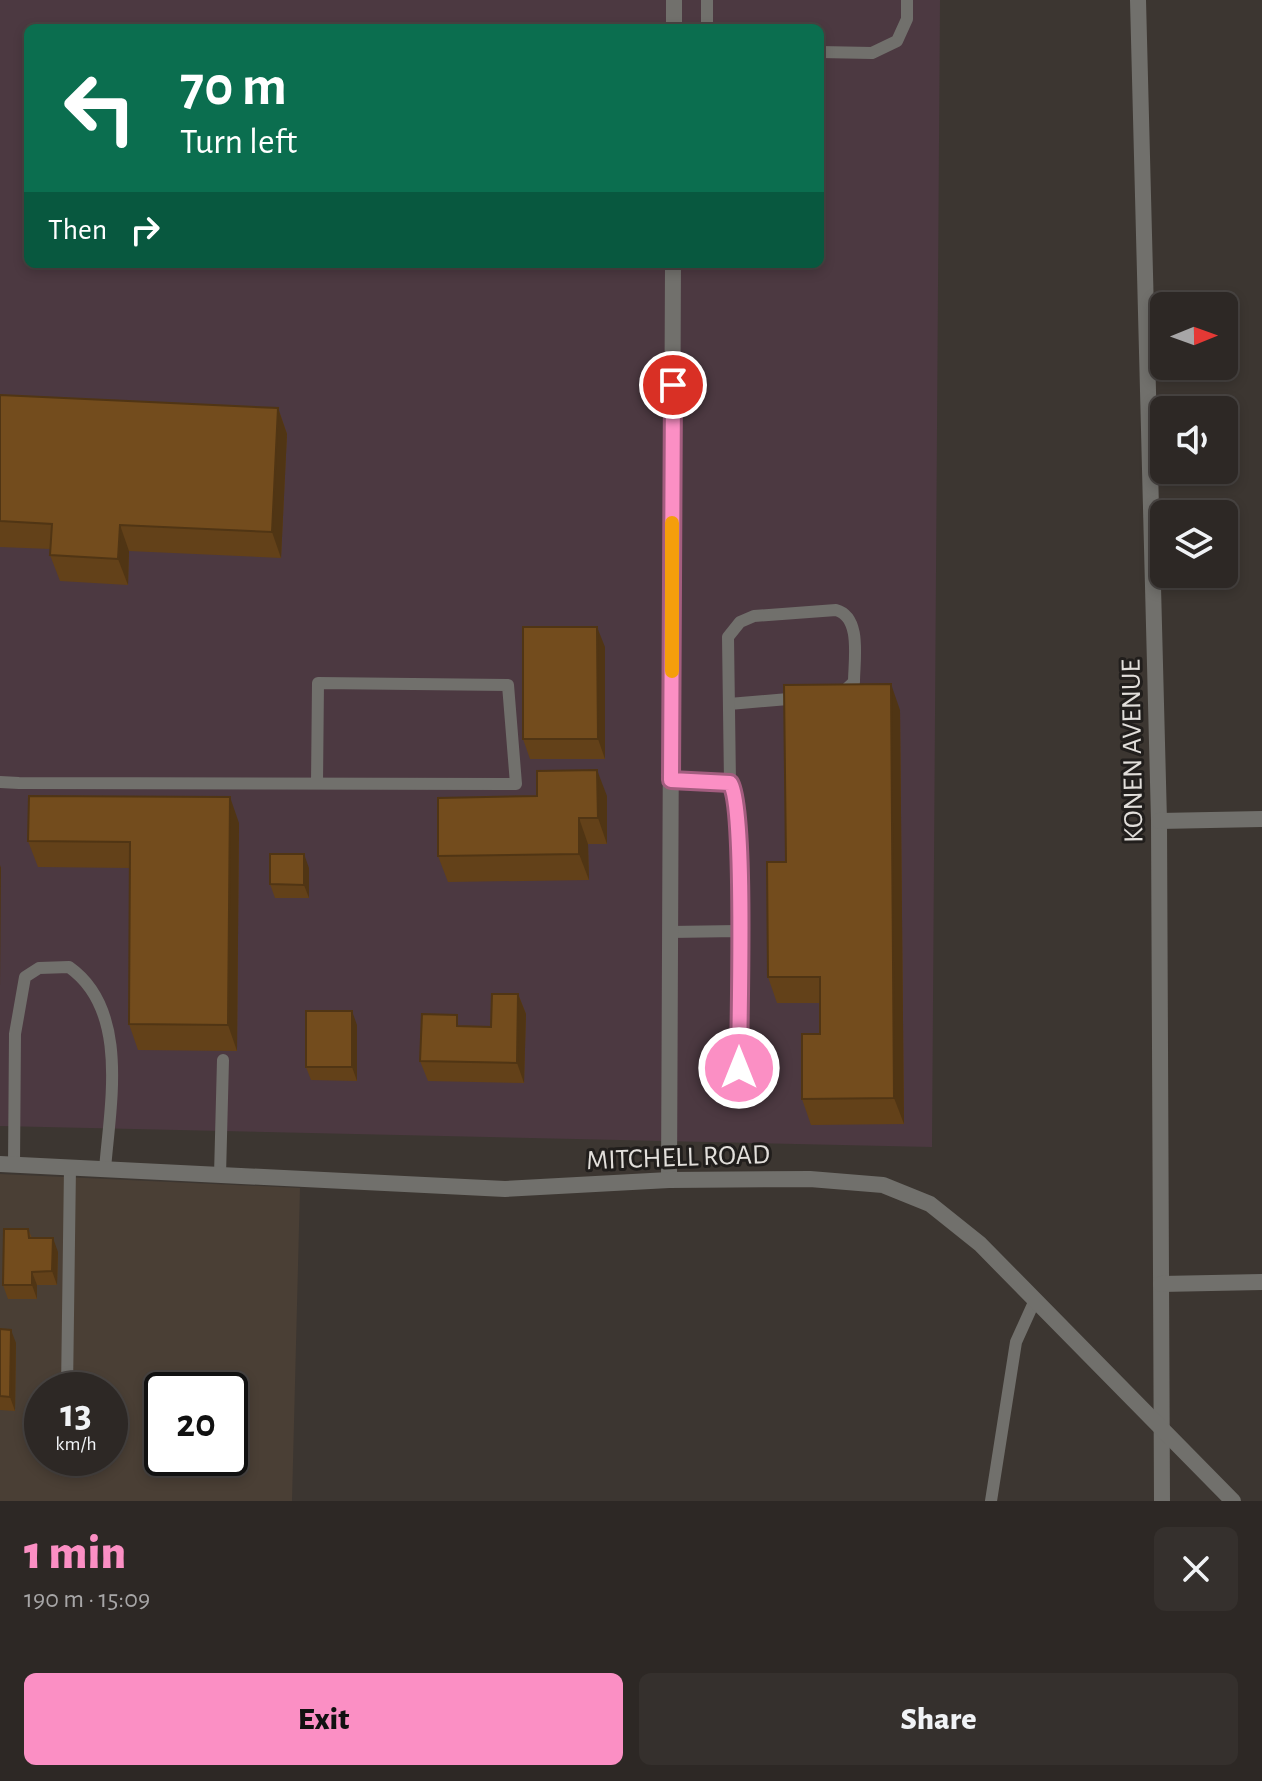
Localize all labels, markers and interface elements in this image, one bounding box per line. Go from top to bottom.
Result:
icon: left [48,56,152,160]
text: 70 m [180,59,287,115]
text: Turn left [180,124,297,160]
icon: right [123,208,167,252]
text: Then [48,215,107,245]
north arrow [1150,292,1238,380]
map controls [1150,292,1238,588]
pin [639,351,707,419]
icon: arrive [651,363,695,407]
button: sound [1150,396,1238,484]
button: layers [1150,500,1238,588]
street label: KONEN AVENUE [1117,659,1149,843]
position arrow [697,1026,781,1110]
street label: MITCHELL ROAD [586,1141,770,1175]
speed limit sign: 20 [144,1372,248,1476]
text: 13 [60,1394,92,1434]
text: km/h [55,1434,97,1454]
button: close [1154,1527,1238,1611]
text: 1 min [24,1530,126,1578]
text: 190 m · 15:09 [24,1586,150,1612]
button: Exit [24,1673,623,1765]
button: Share [639,1673,1238,1765]

